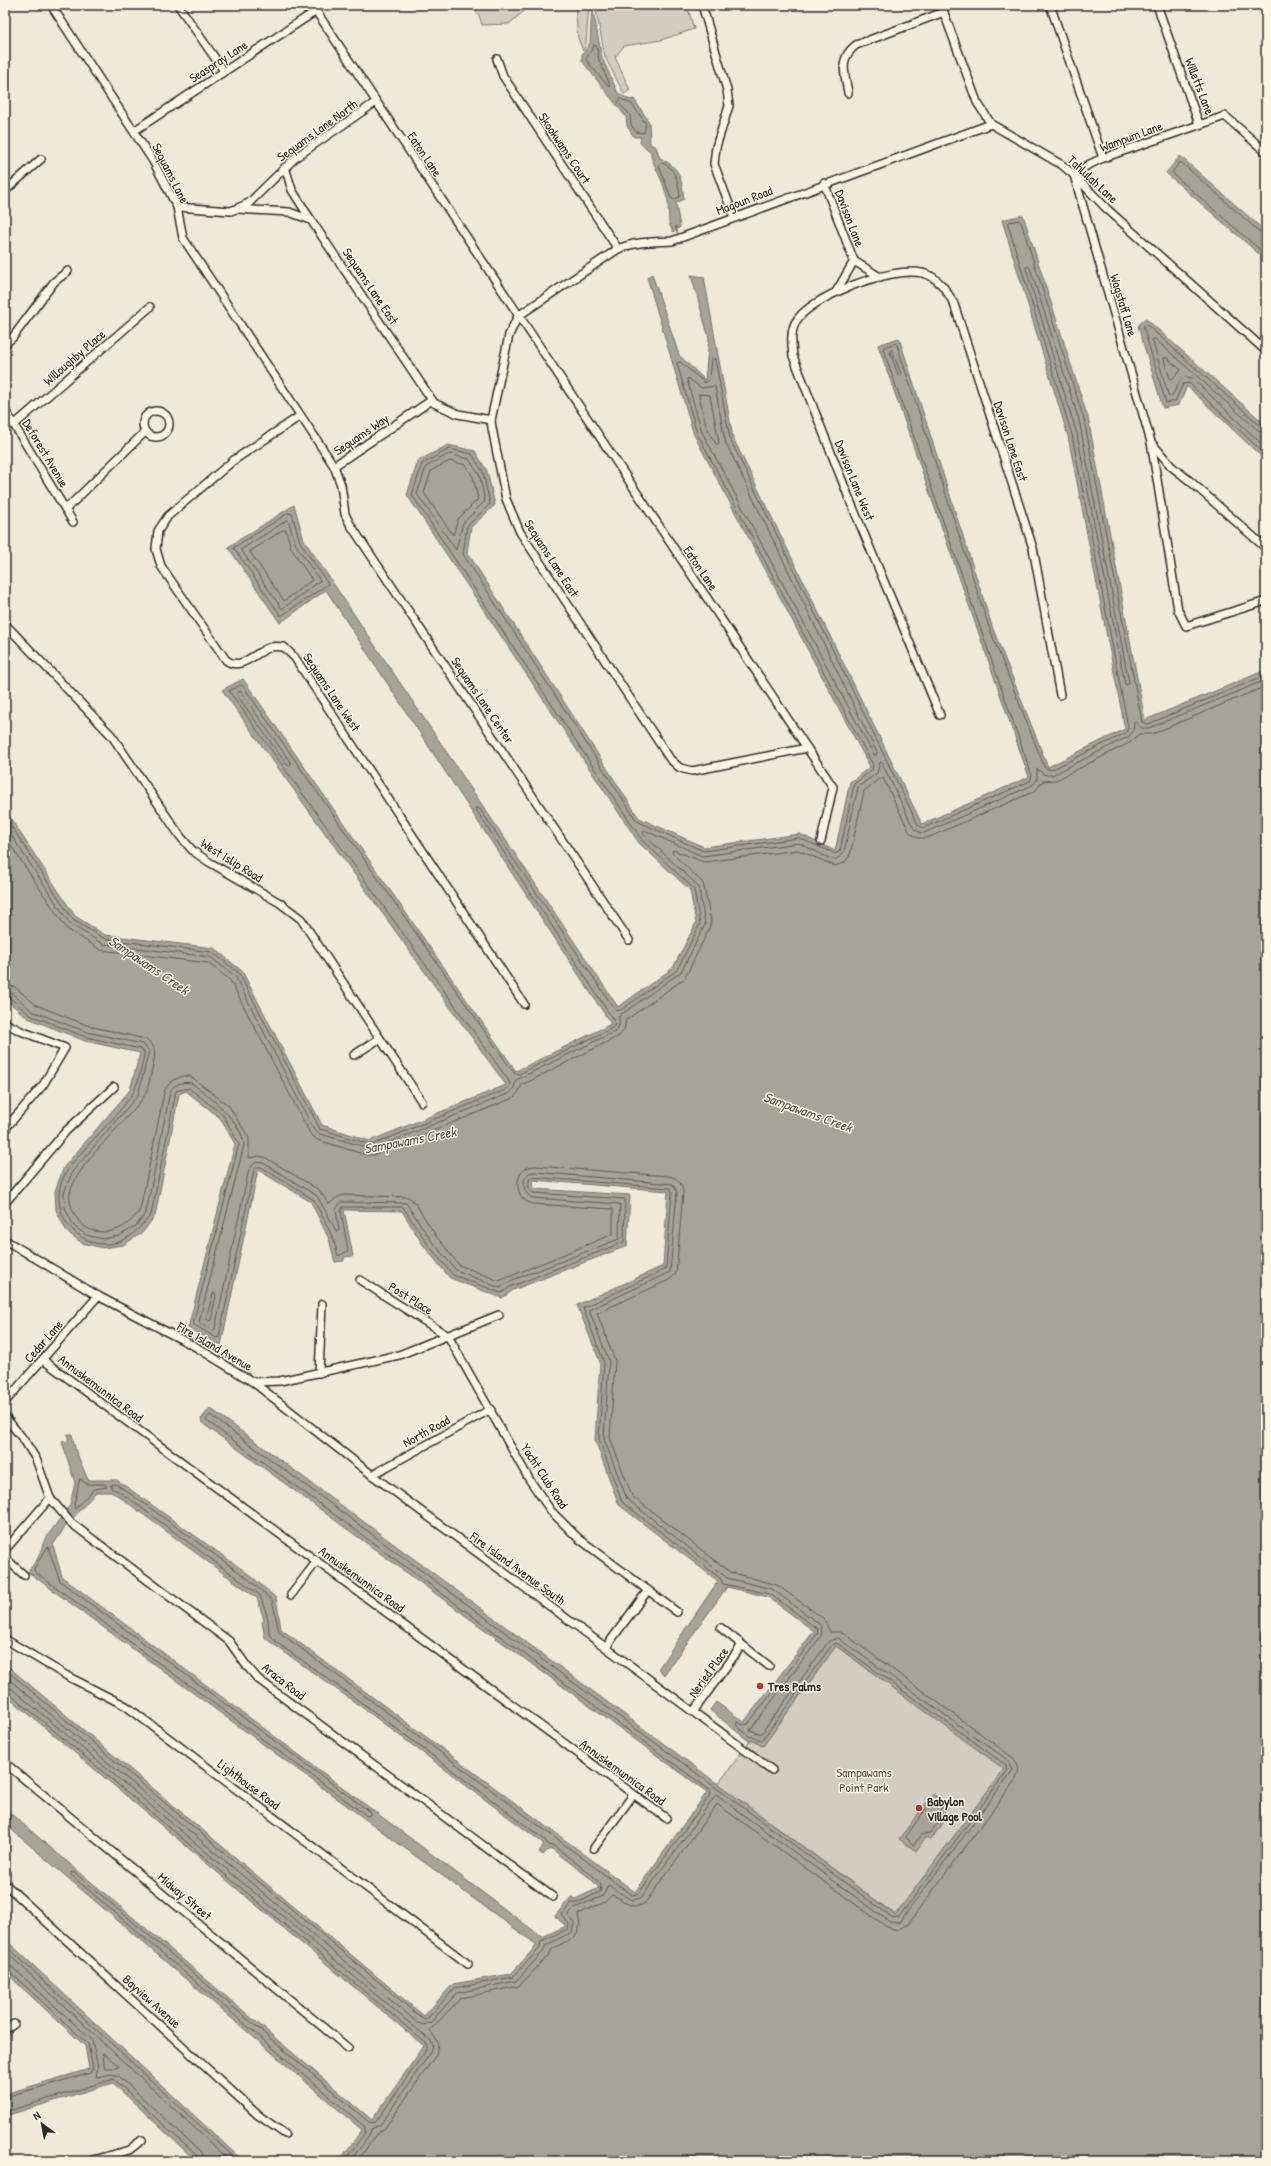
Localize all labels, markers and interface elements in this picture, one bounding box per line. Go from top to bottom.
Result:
street label: Seaspray Lane [185,35,251,87]
street label: Willetts Lane [1181,55,1219,117]
street label: Sequams Lane North [273,94,361,165]
street label: Skookwams Court [535,109,596,188]
street label: Wampum Lane [1097,116,1165,156]
street label: Eaton Lane [403,128,447,180]
street label: Sequams Lane [148,140,194,206]
street label: Tahlulah Lane [1064,151,1122,207]
street label: Magoun Road [713,181,775,219]
street label: Davison Lane [831,187,869,249]
street label: Sequams Lane East [339,244,404,328]
street label: Wagstaff Lane [1106,272,1142,338]
street label: Willoughby Place [39,325,109,389]
street label: Davison Lane East [990,399,1033,484]
street label: Sequams Way [330,409,393,459]
street label: Deforest Avenue [18,415,74,491]
street label: Davison Lane West [831,437,879,523]
street label: Sequams Lane East [520,516,584,600]
street label: Eaton Lane [679,542,723,594]
street label: Sequams Lane West [299,649,365,735]
street label: Sequams Lane Center [447,653,519,747]
street label: West Islip Road [198,834,266,886]
water label: Sampawams Creek [105,931,194,1000]
water label: Sampawams Creek [761,1087,856,1138]
water label: Sampawams Creek [362,1121,459,1159]
street label: Post Place [385,1277,437,1319]
street label: Cedar Lane [19,1316,67,1366]
street label: Fire Island Avenue [173,1317,256,1375]
street label: Annuskemunnica Road [55,1350,147,1426]
street label: North Road [399,1411,453,1451]
street label: Yacht Club Road [517,1440,573,1512]
street label: Fire Island Avenue South [466,1527,570,1609]
street label: Annuskemunnica Road [315,1542,409,1616]
street label: Neried Place [684,1643,732,1701]
street label: Araca Road [258,1658,310,1704]
place label: Tres Palms [767,1677,821,1695]
marker: Tres Palms [755,1681,765,1691]
street label: Annuskemunnica Road [576,1735,670,1809]
street label: Lighthouse Road [214,1755,284,1813]
park label: Sampawams Point Park [836,1763,892,1796]
place label: Babylon Village Pool [927,1792,983,1826]
marker: Babylon Village Pool [914,1803,924,1813]
street label: Midway Street [154,1868,216,1924]
street label: Bayview Avenue [119,1970,185,2032]
north arrow [22,2104,62,2144]
text: N [31,2108,43,2123]

